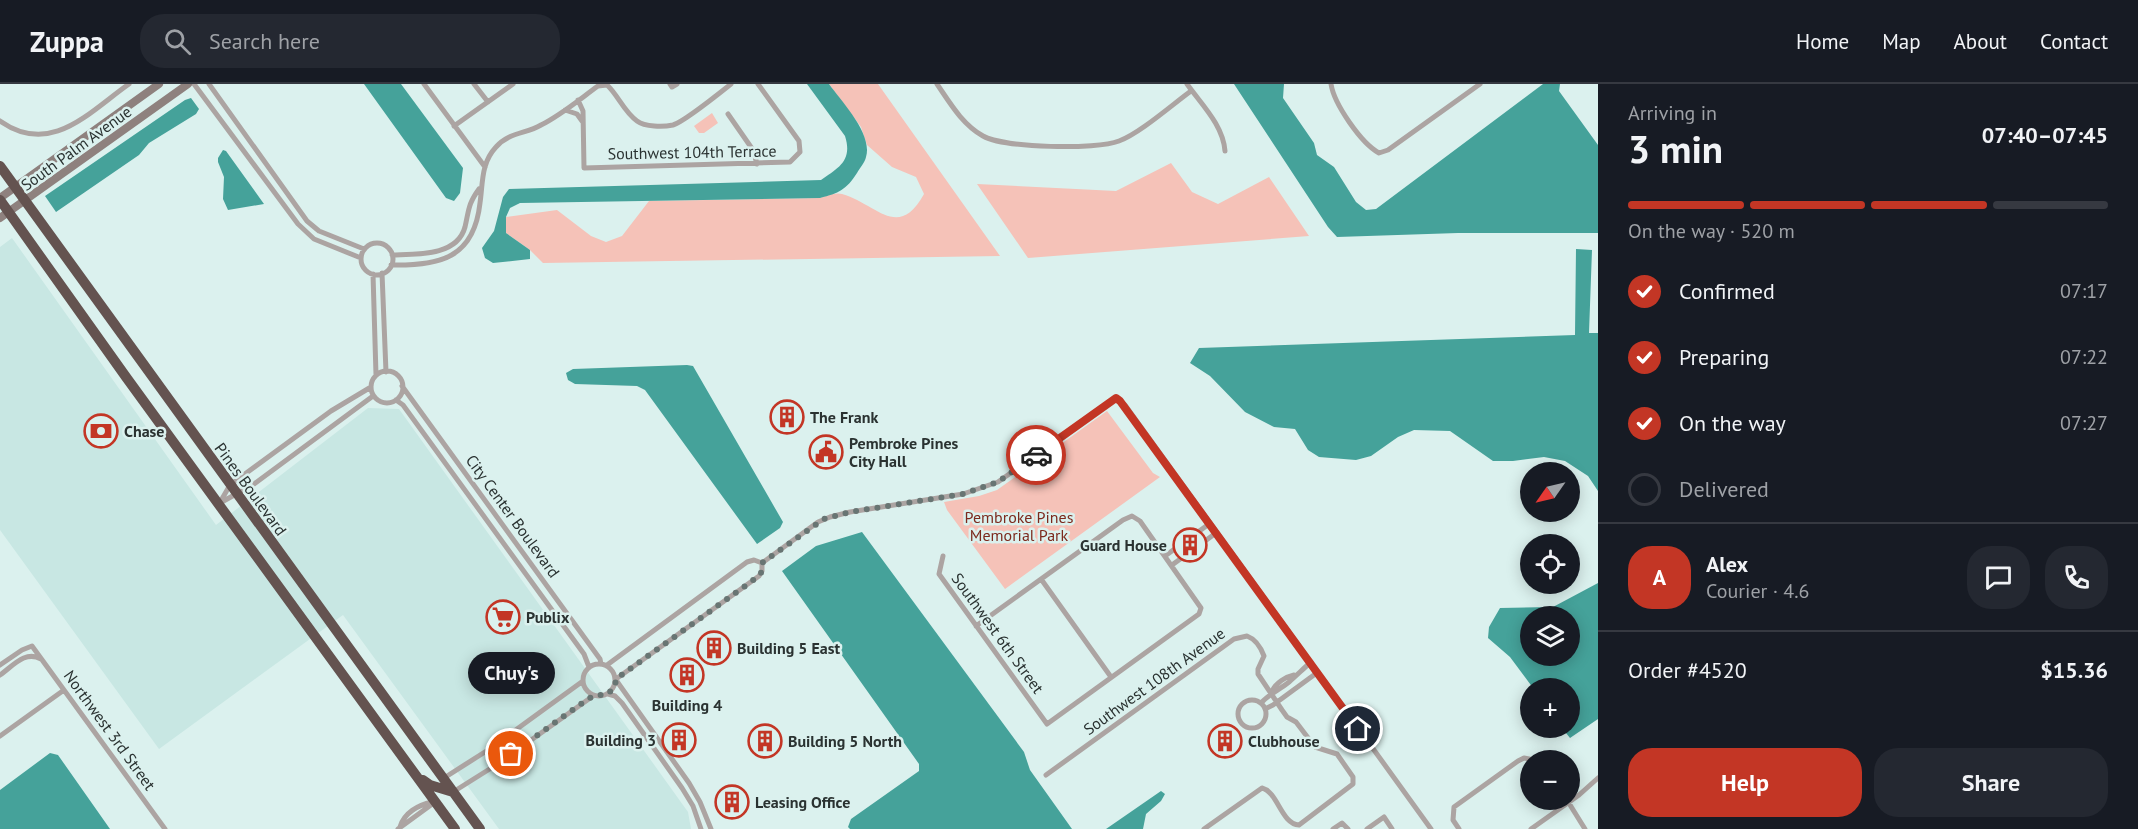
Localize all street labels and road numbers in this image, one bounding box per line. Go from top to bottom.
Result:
street label: South Palm Avenue [17,101,135,195]
street label: Southwest 104th Terrace [607,141,777,163]
street label: Pines Boulevard [211,439,291,539]
street label: City Center Boulevard [462,451,564,581]
street label: Southwest 6th Street [948,569,1049,698]
street label: Southwest 108th Avenue [1079,623,1229,739]
street label: Northwest 3rd Street [60,666,161,794]

